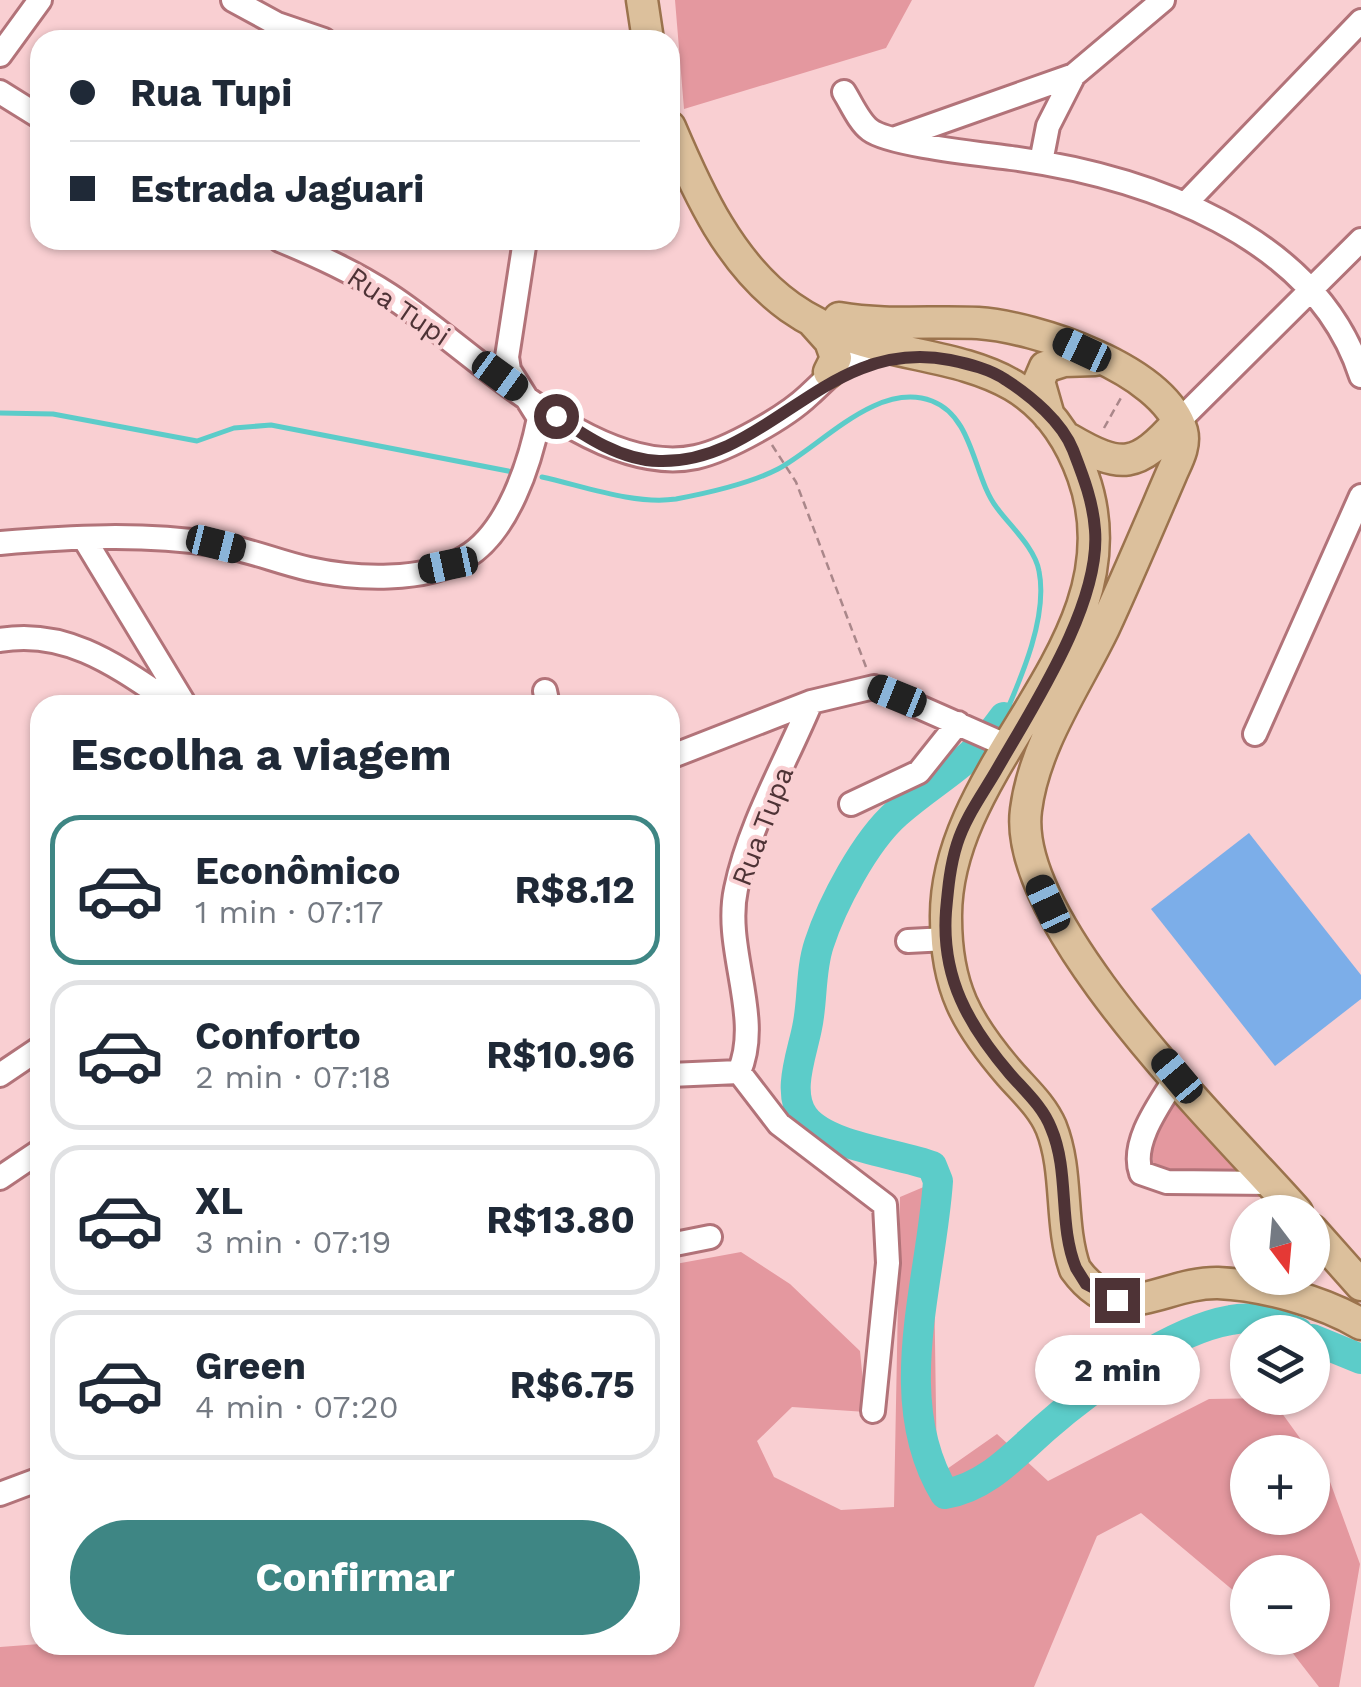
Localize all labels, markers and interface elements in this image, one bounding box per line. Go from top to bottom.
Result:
text: Rua Tupi [130,71,292,115]
text: Estrada Jaguari [130,167,424,211]
street label: Rua Tupi [341,260,456,353]
car [1048,324,1116,376]
car [467,346,533,406]
route start [534,394,579,439]
car [183,522,249,566]
car [416,544,480,586]
car [864,671,930,721]
text: Escolha a viagem [70,728,452,781]
street label: Rua Tupa [725,762,800,891]
icon: car [75,845,165,935]
text: Econômico [195,849,400,893]
text: R$8.12 [514,868,635,912]
car [1022,870,1074,938]
text: 1 min · 07:17 [195,893,383,931]
icon: car [75,1010,165,1100]
text: Conforto [195,1014,361,1058]
text: R$10.96 [486,1033,635,1077]
car [1146,1043,1208,1109]
text: 2 min · 07:18 [195,1058,391,1096]
icon: car [75,1175,165,1265]
text: XL [195,1179,243,1223]
north arrow [1230,1195,1330,1295]
map controls [1230,1195,1330,1655]
text: R$13.80 [486,1198,635,1242]
text: 3 min · 07:19 [195,1223,391,1261]
route end [1095,1278,1140,1323]
button: layers [1230,1315,1330,1415]
callout: 2 min [1034,1335,1200,1405]
icon: car [75,1340,165,1430]
text: Green [195,1344,306,1388]
text: 2 min [1074,1351,1161,1389]
text: R$6.75 [510,1363,635,1407]
text: 4 min · 07:20 [195,1388,399,1426]
button: + [1230,1435,1330,1535]
button: Confirmar [70,1520,640,1635]
button: − [1230,1555,1330,1655]

